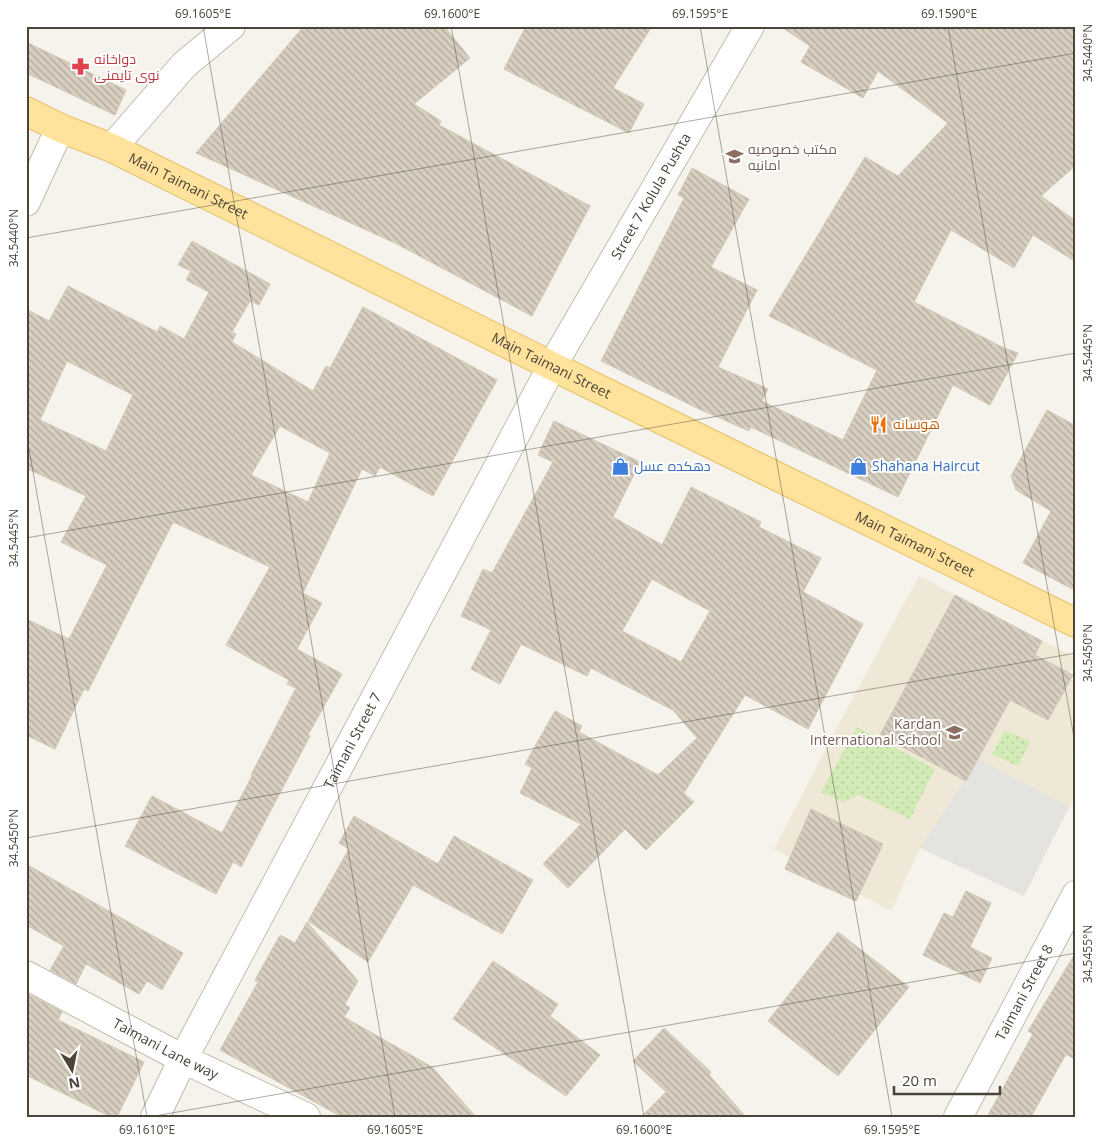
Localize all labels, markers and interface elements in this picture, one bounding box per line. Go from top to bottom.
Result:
text: 69.1605°E [175,5,231,22]
text: 69.1600°E [424,5,480,22]
text: 69.1595°E [672,5,728,22]
text: 69.1590°E [921,5,977,22]
text: 34.5440°N [1079,24,1096,82]
place label: دواخانه نوی تایمنی [94,49,160,84]
pharmacy icon: دواخانه نوی تایمنی [70,57,90,77]
street label: Street 7 Kolula Pushta [606,129,695,263]
place label: مکتب خصوصیه امانیه [748,139,837,174]
school or university icon: مکتب خصوصیه امانیه [724,147,744,167]
street label: Main Taimani Street [126,148,251,223]
text: 34.5440°N [5,209,22,267]
text: 34.5445°N [1079,324,1096,382]
street label: Main Taimani Street [489,328,614,403]
restaurant icon: هوسانه [869,414,889,434]
place label: هوسانه [893,414,940,433]
shop icon: دهکده عسل [610,456,630,476]
place label: دهکده عسل [634,456,711,475]
shop icon: Shahana Haircut [848,456,868,476]
place label: Shahana Haircut [872,456,980,475]
street label: Main Taimani Street [852,506,978,581]
text: 34.5445°N [5,509,22,567]
text: 34.5450°N [1079,624,1096,682]
street label: Taimani Street 7 [319,689,385,792]
place label: Kardan International School [810,714,941,749]
school or university icon: Kardan International School [945,722,965,742]
text: 34.5450°N [5,809,22,867]
text: 34.5455°N [1079,925,1096,983]
street label: Taimani Street 8 [990,941,1057,1044]
street label: Taimani Lane way [110,1013,223,1084]
north arrow [48,1046,98,1096]
scale bar [894,1063,1001,1095]
text: 20 m [902,1070,937,1090]
text: N [67,1073,82,1094]
text: 69.1610°E [119,1121,175,1138]
text: 69.1605°E [367,1121,423,1138]
text: 69.1600°E [616,1121,672,1138]
text: 69.1595°E [864,1121,920,1138]

